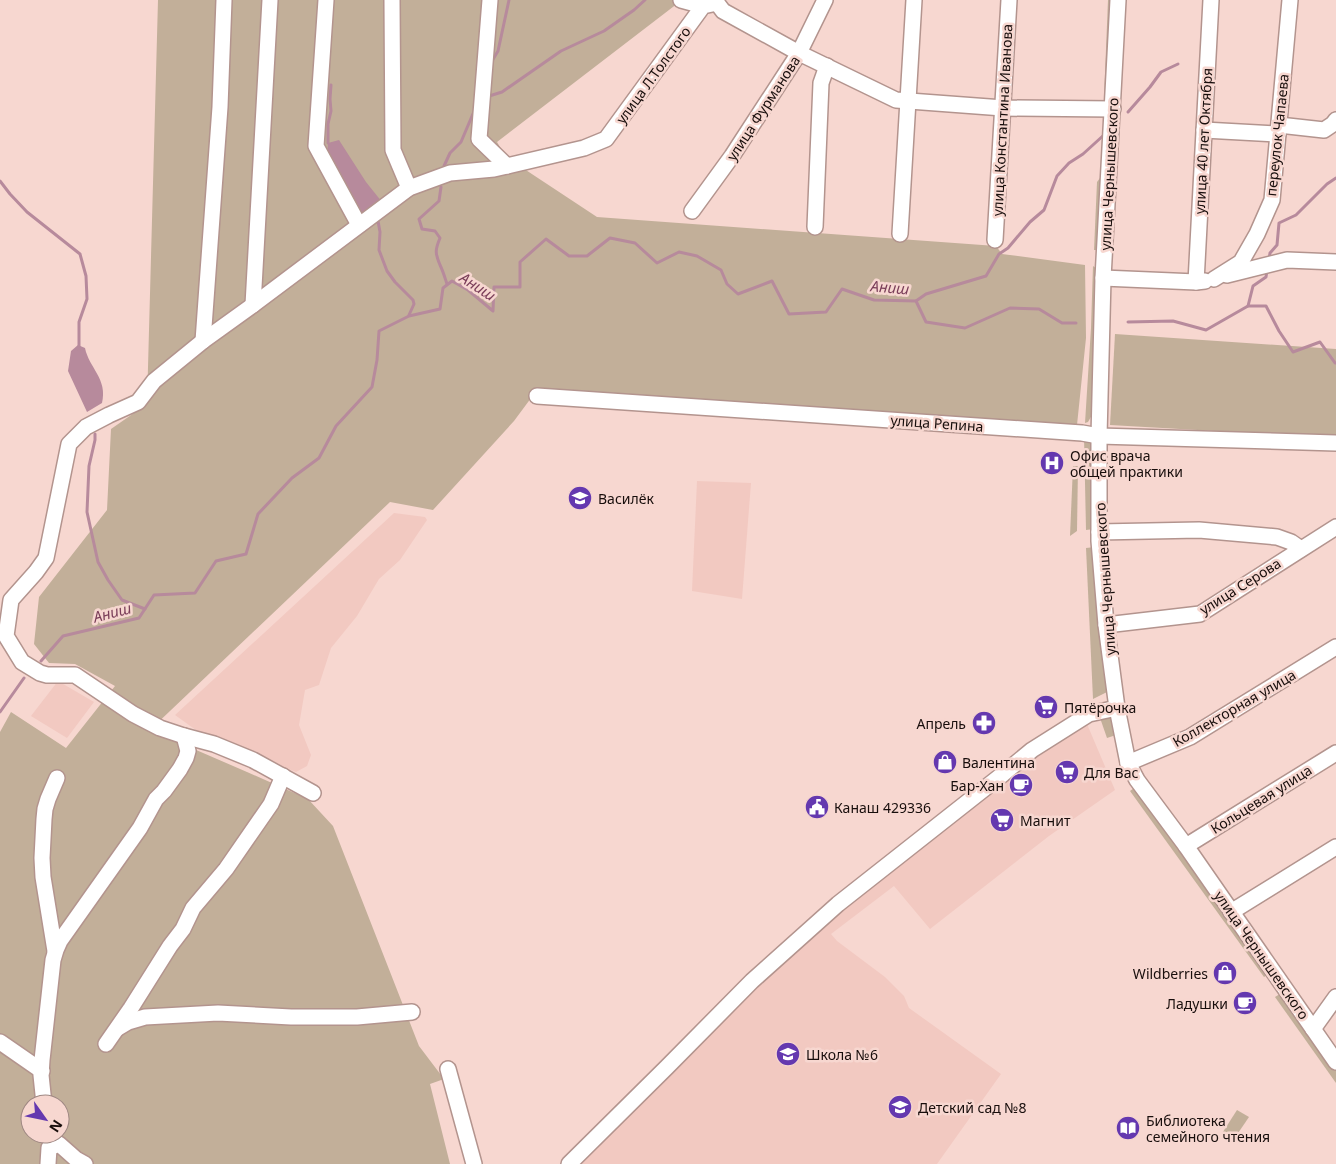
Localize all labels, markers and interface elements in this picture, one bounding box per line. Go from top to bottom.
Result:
street label: улица Л.Толстого [611,23,695,127]
street label: улица Константина Иванова [987,23,1017,217]
street label: улица Фурманова [722,52,804,164]
street label: улица 40 лет Октября [1190,67,1216,215]
street label: переулок Чапаева [1261,73,1293,197]
street label: улица Чернышевского [1096,97,1122,251]
water label: Аниш [456,267,500,305]
water label: Аниш [869,275,910,299]
street label: улица Репина [890,410,984,436]
place label: Офис врача общей практики [1070,446,1183,481]
hospital icon: Офис врача общей практики [1039,450,1065,476]
school or university icon: Василёк [567,485,593,511]
place label: Василёк [598,489,654,508]
street label: улица Чернышевского [1090,502,1120,656]
street label: улица Серова [1196,553,1284,619]
water label: Аниш [90,597,133,627]
street label: Коллекторная улица [1169,665,1299,751]
supermarket icon: Пятёрочка [1033,694,1059,720]
place label: Пятёрочка [1064,698,1136,717]
pharmacy icon: Апрель [971,710,997,736]
place label: Апрель [917,714,966,733]
shop icon: Валентина [932,749,958,775]
place label: Валентина [962,753,1035,772]
supermarket icon: Для Вас [1054,759,1080,785]
street label: Кольцевая улица [1207,760,1315,838]
place label: Для Вас [1084,763,1138,782]
cafe icon: Бар-Хан [1008,772,1034,798]
place label: Бар-Хан [950,776,1004,795]
public building icon: Канаш 429336 [804,794,830,820]
place label: Канаш 429336 [834,798,931,817]
supermarket icon: Магнит [989,807,1015,833]
place label: Магнит [1020,811,1071,830]
street label: улица Чернышевского [1210,887,1314,1023]
shop icon: Wildberries [1212,960,1238,986]
place label: Wildberries [1133,964,1208,983]
cafe icon: Ладушки [1232,990,1258,1016]
place label: Ладушки [1166,994,1228,1013]
school or university icon: Школа №6 [775,1041,801,1067]
place label: Школа №6 [806,1045,878,1064]
north arrow [20,1094,70,1144]
school or university icon: Детский сад №8 [887,1094,913,1120]
place label: Детский сад №8 [918,1098,1027,1117]
place label: Библиотека семейного чтения [1146,1111,1270,1146]
library icon: Библиотека семейного чтения [1115,1115,1141,1141]
text: N [45,1116,67,1136]

